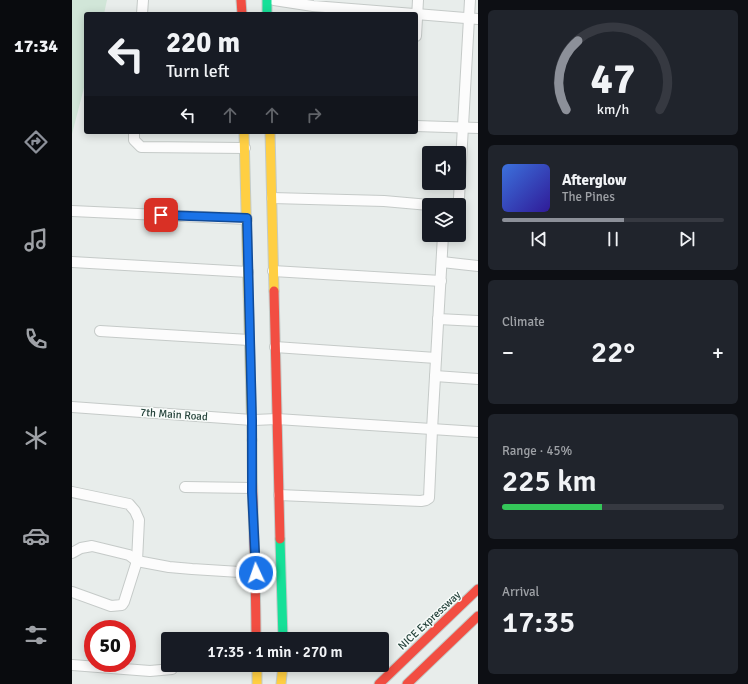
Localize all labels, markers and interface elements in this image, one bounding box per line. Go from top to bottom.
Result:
text: 220 m [166,26,240,60]
icon: left [100,28,152,80]
text: 17:34 [14,35,58,57]
text: 47 [591,54,635,105]
text: Turn left [166,60,229,82]
text: km/h [597,101,629,118]
icon: left [177,104,199,126]
icon: ahead [219,104,241,126]
icon: ahead [261,104,283,126]
icon: right [303,104,325,126]
icon: directions [22,128,50,156]
map controls [422,146,466,242]
button: sound [422,146,466,190]
text: Afterglow [562,171,626,189]
text: The Pines [562,189,615,205]
pin [144,198,178,232]
button: layers [422,198,466,242]
icon: arrive [150,204,172,226]
icon: music [22,226,50,254]
icon: previous [528,228,550,250]
icon: pause [602,228,624,250]
icon: next [676,228,698,250]
text: Climate [502,314,545,330]
icon: phone [22,325,50,353]
text: 22° [591,334,635,371]
text: − [502,339,514,366]
text: + [712,339,724,366]
street label: 7th Main Road [140,406,208,423]
icon: climate [22,424,50,452]
text: Range · 45% [502,443,572,459]
text: 225 km [502,463,597,500]
icon: car [22,522,50,550]
position arrow [235,552,277,594]
text: Arrival [502,584,539,600]
street label: NICE Expressway [395,588,464,653]
text: 17:35 [502,604,575,641]
speed limit sign: 50 [84,620,136,672]
icon: filters [22,621,50,649]
text: 17:35 · 1 min · 270 m [208,643,342,661]

